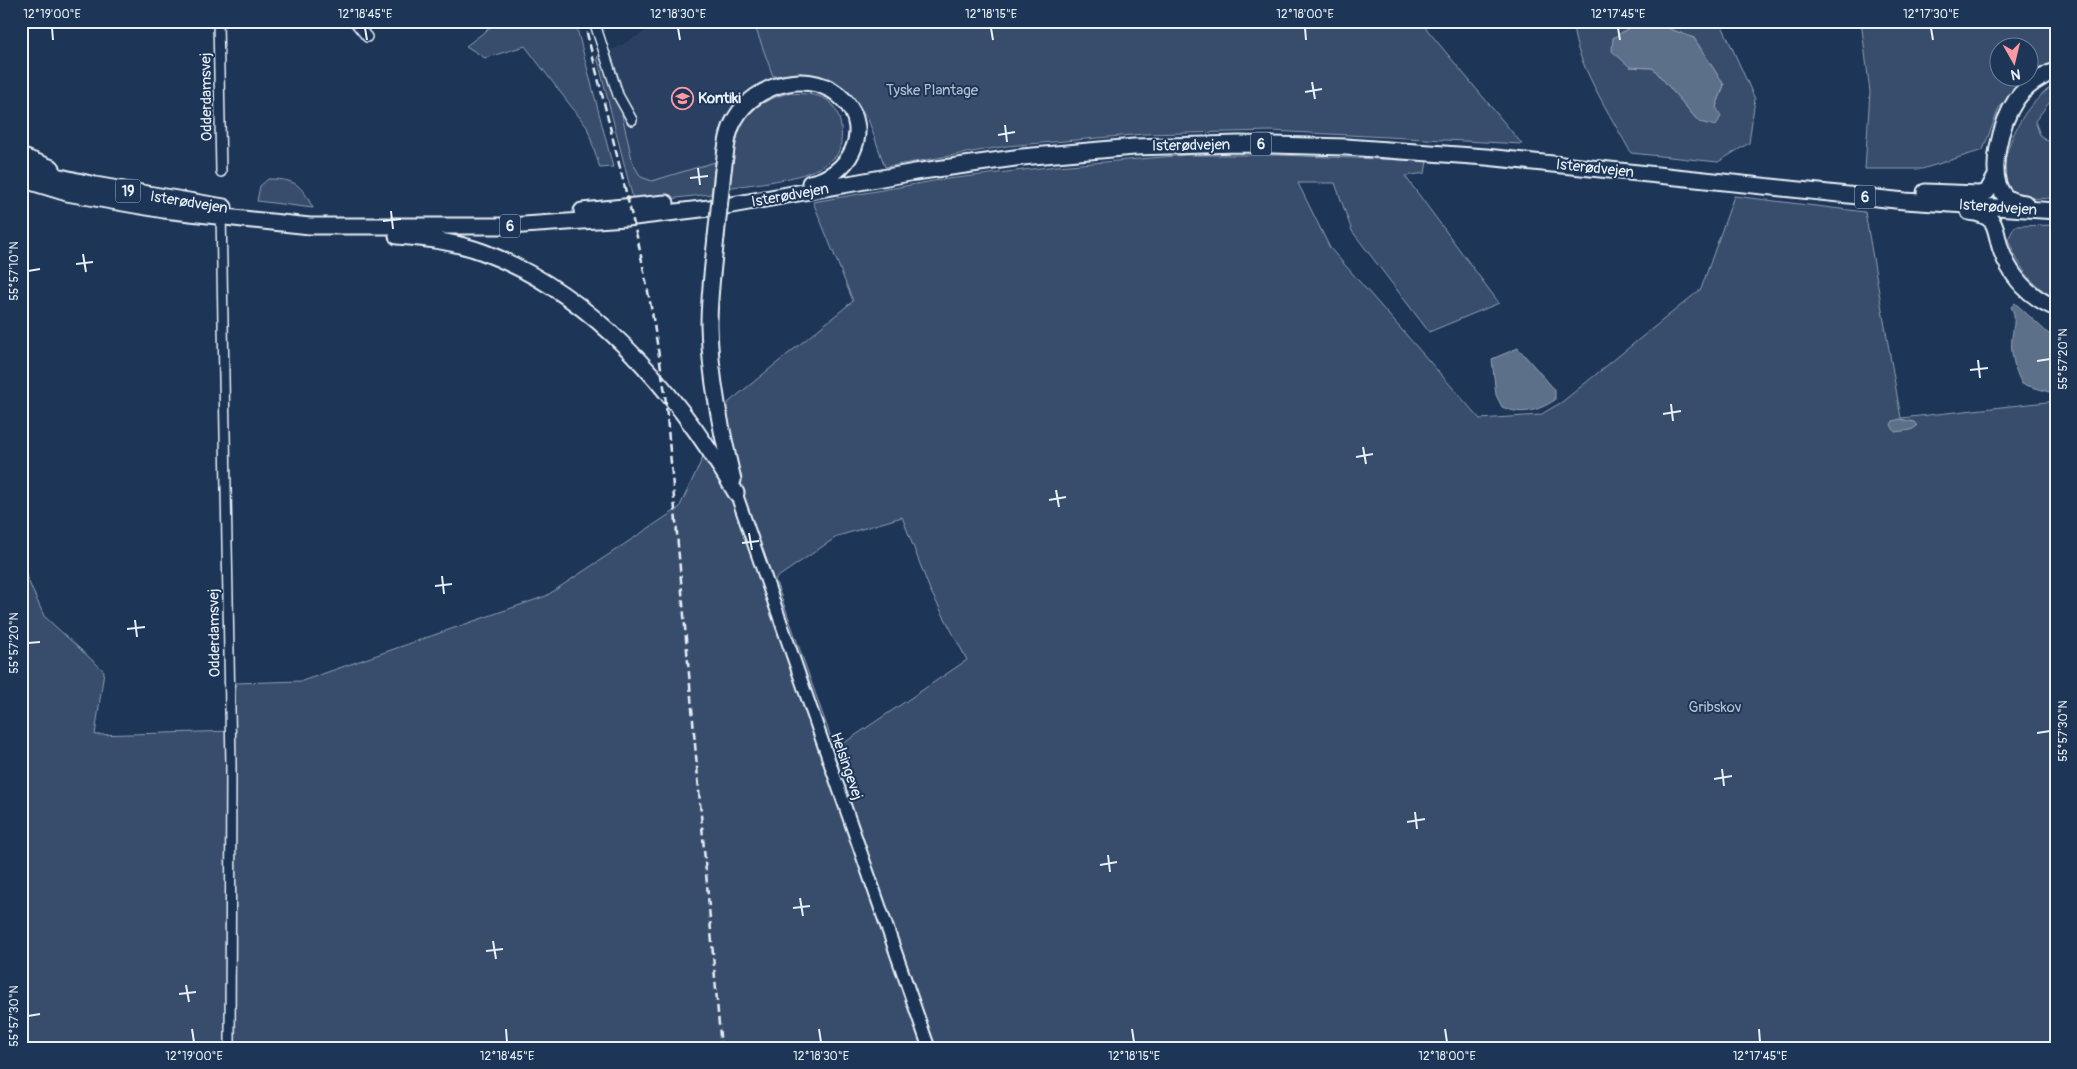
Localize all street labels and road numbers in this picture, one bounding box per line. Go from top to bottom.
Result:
street label: Odderdamsvej [196,53,217,141]
road number: 6 [1251,132,1271,156]
street label: Isterødvejen [1152,135,1230,156]
street label: Isterødvejen [1555,155,1635,182]
street label: Isterødvejen [750,179,830,212]
road number: 19 [116,180,140,202]
road number: 6 [1855,186,1875,208]
street label: Isterødvejen [149,187,229,218]
street label: Isterødvejen [1958,195,2038,220]
road number: 6 [500,215,520,238]
street label: Odderdamsvej [204,589,225,677]
street label: Helsingevej [826,730,867,802]

